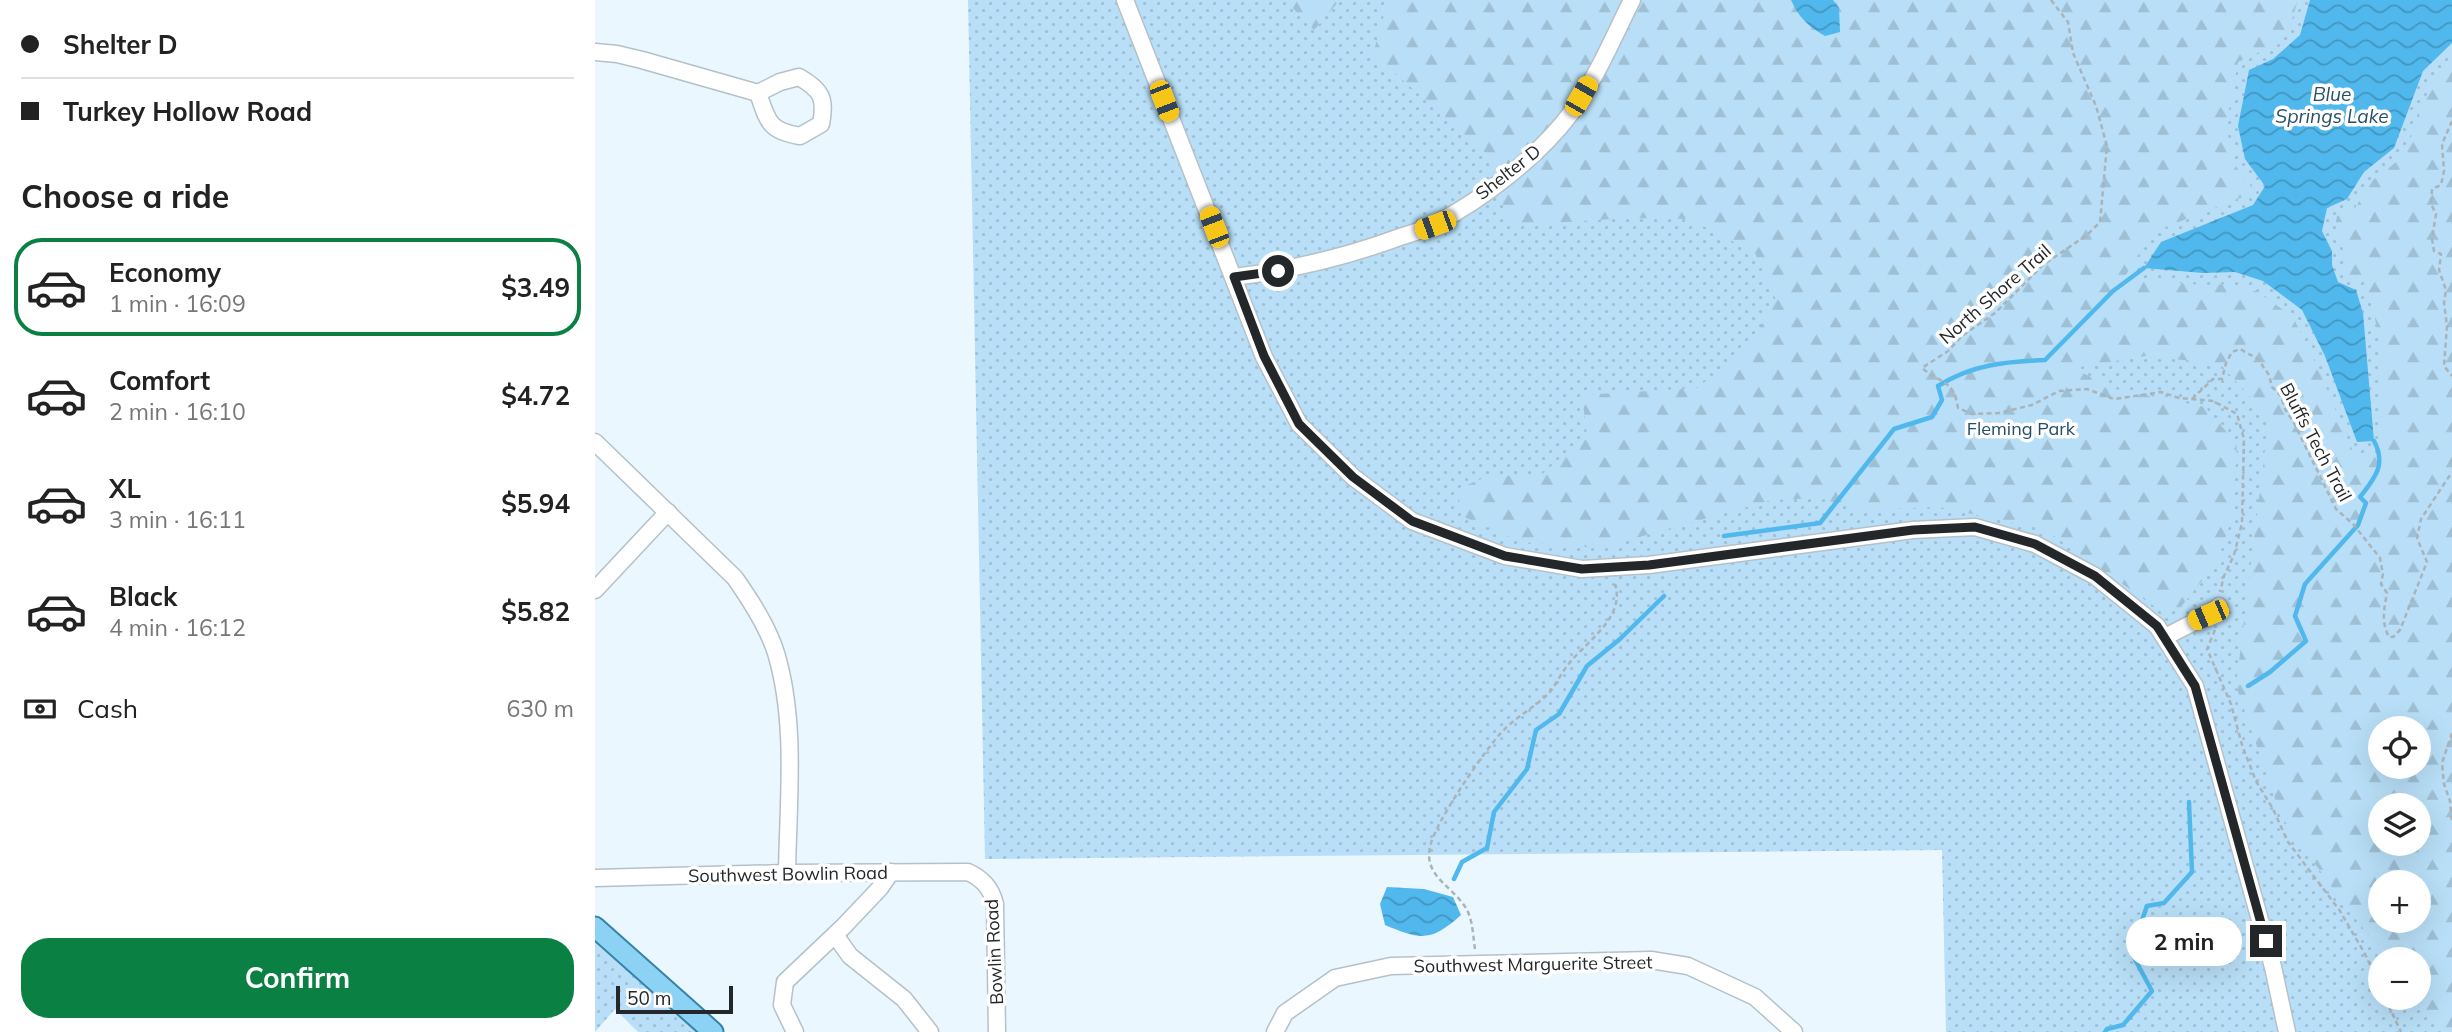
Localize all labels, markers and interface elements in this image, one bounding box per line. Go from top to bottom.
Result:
text: Shelter D [63,28,178,61]
car [1562,73,1601,119]
car [1147,78,1182,124]
water label: Blue Springs Lake [2275,82,2389,128]
text: Turkey Hollow Road [63,95,312,128]
street label: Shelter D [1471,139,1545,205]
text: Choose a ride [21,176,229,216]
car [1197,204,1232,250]
car [1412,208,1459,242]
street label: North Shore Trail [1934,239,2056,349]
route start [1262,255,1294,287]
icon: car [25,256,88,319]
text: Economy [109,256,221,289]
text: $3.49 [501,271,570,304]
text: 1 min · 16:09 [109,289,246,318]
icon: car [25,364,88,427]
text: Comfort [109,364,210,397]
text: $4.72 [501,379,570,412]
street label: Bluffs Tech Trail [2275,379,2357,505]
text: 2 min · 16:10 [109,397,246,426]
park label: Fleming Park [1967,417,2076,440]
icon: car [25,472,88,535]
text: XL [109,472,141,505]
text: $5.94 [501,487,570,520]
text: 3 min · 16:11 [109,505,246,534]
icon: car [25,580,88,643]
text: Black [109,580,177,613]
text: $5.82 [501,595,570,628]
car [2185,597,2232,633]
text: 4 min · 16:12 [109,613,246,642]
icon: cash [21,690,59,728]
text: Cash [77,692,138,725]
text: 630 m [506,694,574,723]
map controls [2368,716,2431,1010]
button: locate [2368,716,2431,779]
button: layers [2368,793,2431,856]
street label: Southwest Bowlin Road [688,861,888,887]
button: + [2368,870,2431,933]
street label: Bowlin Road [980,898,1008,1006]
callout: 2 min [2126,916,2241,965]
route end [2250,925,2282,957]
text: 2 min [2154,927,2214,956]
button: Confirm [21,938,574,1018]
button: − [2368,947,2431,1010]
street label: Southwest Marguerite Street [1413,950,1653,978]
scale bar [616,983,733,1015]
text: 50 m [627,986,671,1010]

